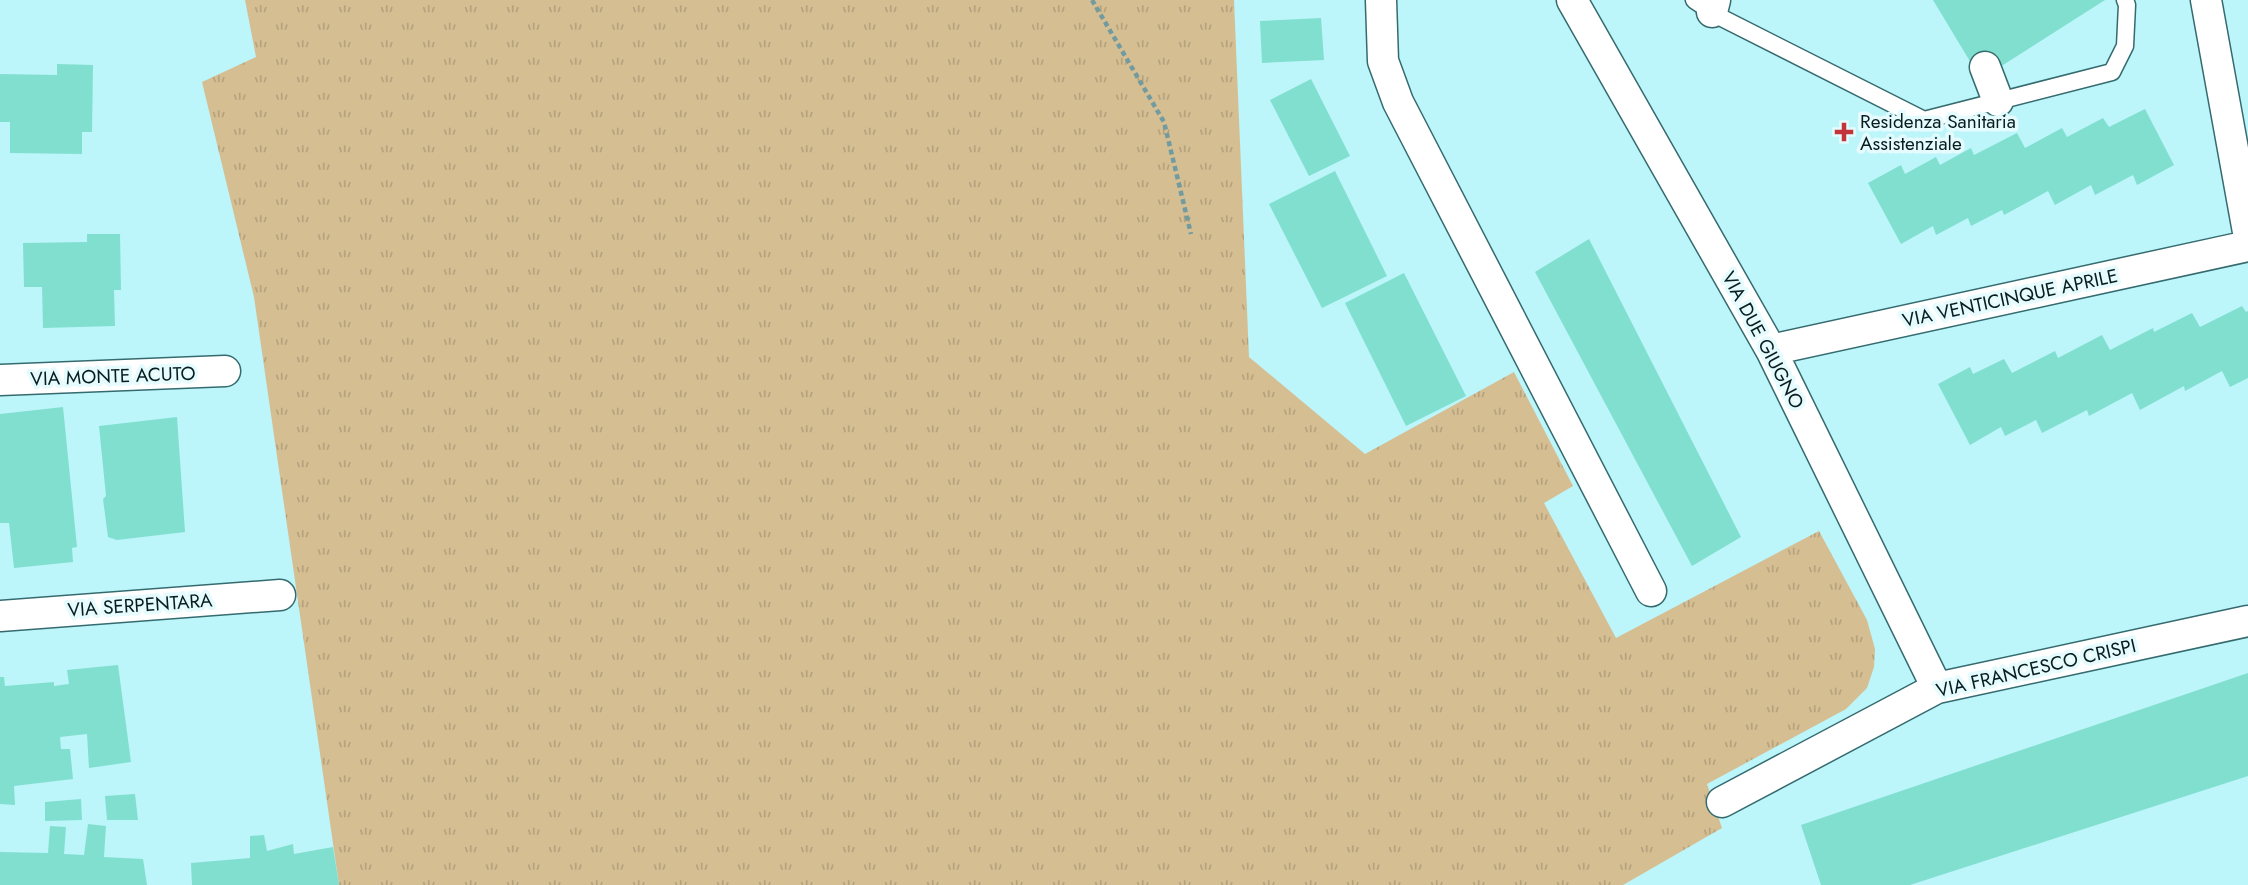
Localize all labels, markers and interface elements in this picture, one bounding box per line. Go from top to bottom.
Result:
place label: Residenza Sanitaria Assistenziale [1860,108,2016,157]
marker: Residenza Sanitaria Assistenziale [1834,122,1854,142]
street label: VIA VENTICINQUE APRILE [1900,262,2120,334]
street label: VIA DUE GIUGNO [1715,266,1811,414]
street label: VIA MONTE ACUTO [30,360,196,392]
street label: VIA SERPENTARA [67,586,214,624]
street label: VIA FRANCESCO CRISPI [1933,632,2139,704]

